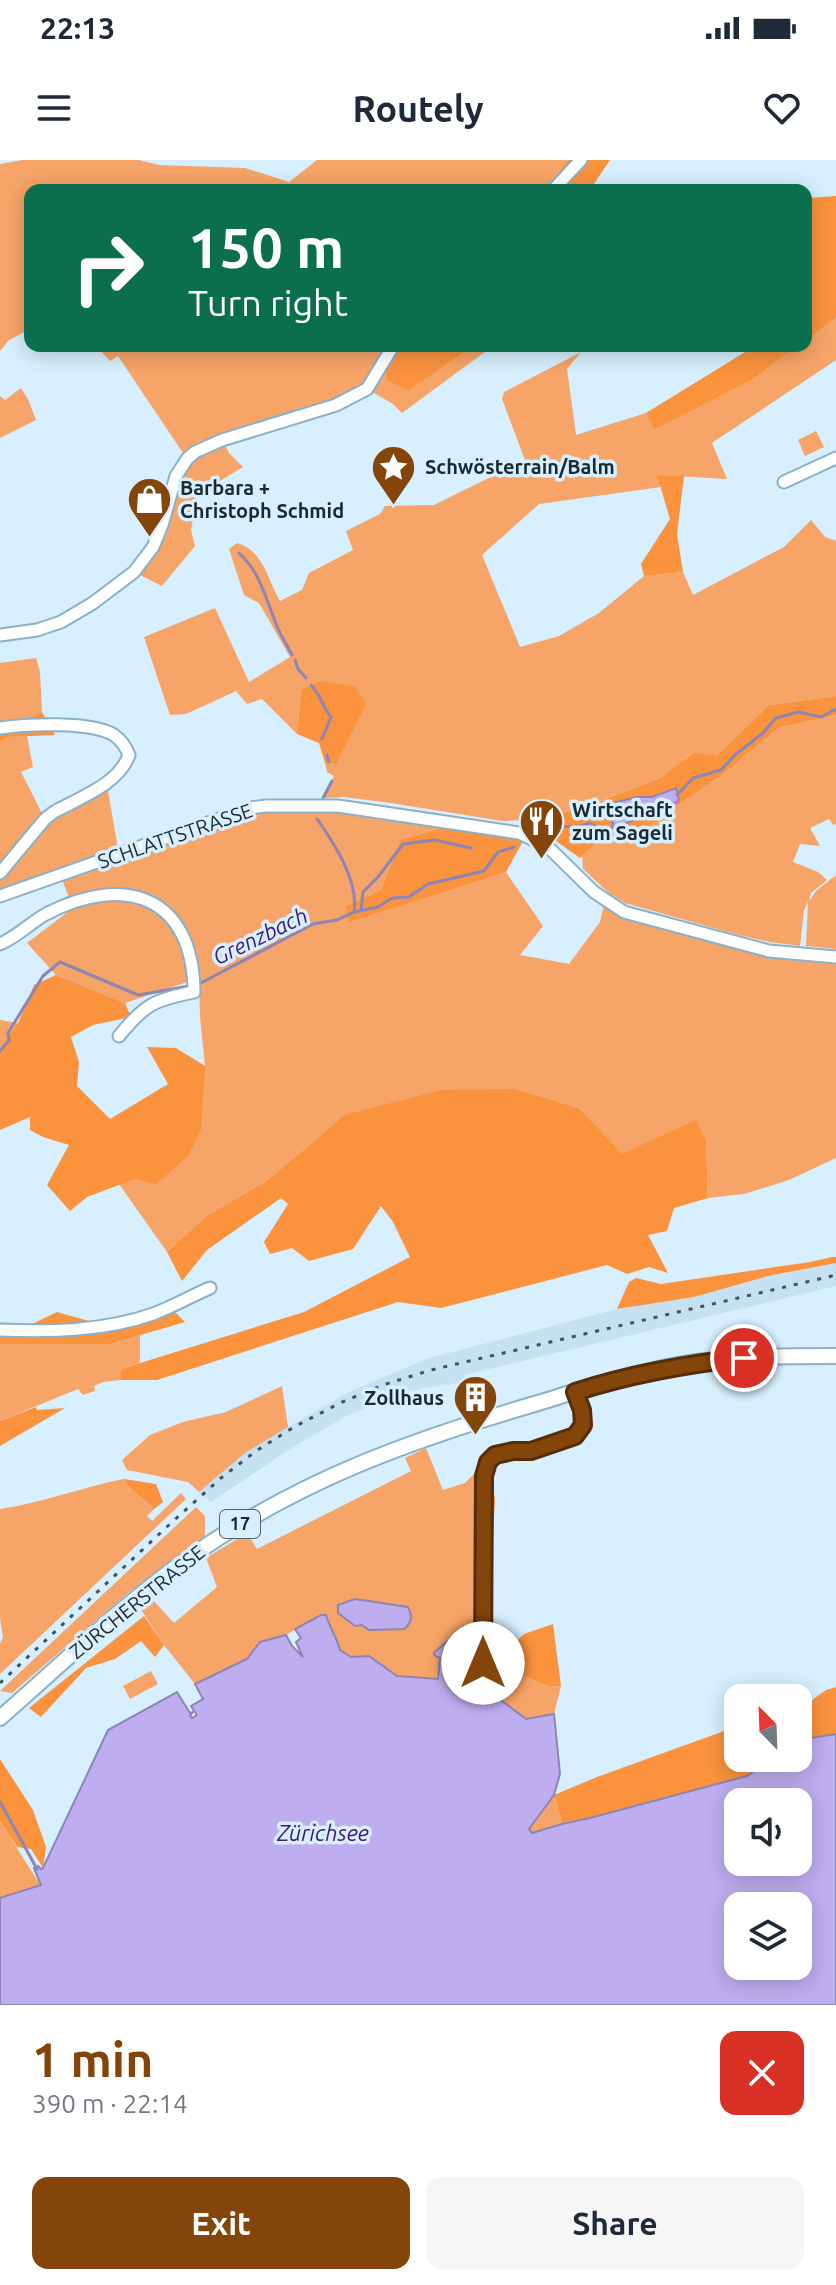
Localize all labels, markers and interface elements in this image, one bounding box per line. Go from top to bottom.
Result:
text: 22:13 [40,11,115,45]
icon: menu [32,86,76,130]
icon: heart [760,86,804,130]
text: Routely [352,88,484,129]
icon: right [56,216,160,320]
text: 150 m [188,216,344,279]
text: Turn right [188,282,348,323]
place icon: Schwösterrain/Balm [370,443,418,506]
place label: Schwösterrain/Balm [425,455,615,478]
shop icon: Barbara + Christoph Schmid [125,475,173,538]
place label: Barbara + Christoph Schmid [180,476,344,522]
street label: SCHLATTSTRASSE [94,798,255,873]
restaurant icon: Wirtschaft zum Sageli [517,798,565,861]
place label: Wirtschaft zum Sageli [572,798,673,844]
water label: Grenzbach [208,902,311,969]
pin [710,1324,778,1392]
icon: arrive [722,1336,766,1380]
building icon: Zollhaus [451,1374,499,1437]
place label: Zollhaus [364,1386,444,1409]
road number: 17 [220,1510,260,1538]
street label: ZÜRCHERSTRASSE [64,1540,209,1663]
position arrow [441,1621,525,1705]
north arrow [724,1684,812,1772]
map controls [724,1684,812,1980]
button: sound [724,1788,812,1876]
water label: Zürichsee [276,1820,369,1845]
button: layers [724,1892,812,1980]
button: close [720,2031,804,2115]
text: 1 min [32,2032,153,2086]
text: 390 m · 22:14 [32,2089,188,2118]
button: Exit [32,2177,410,2269]
button: Share [426,2177,804,2269]

